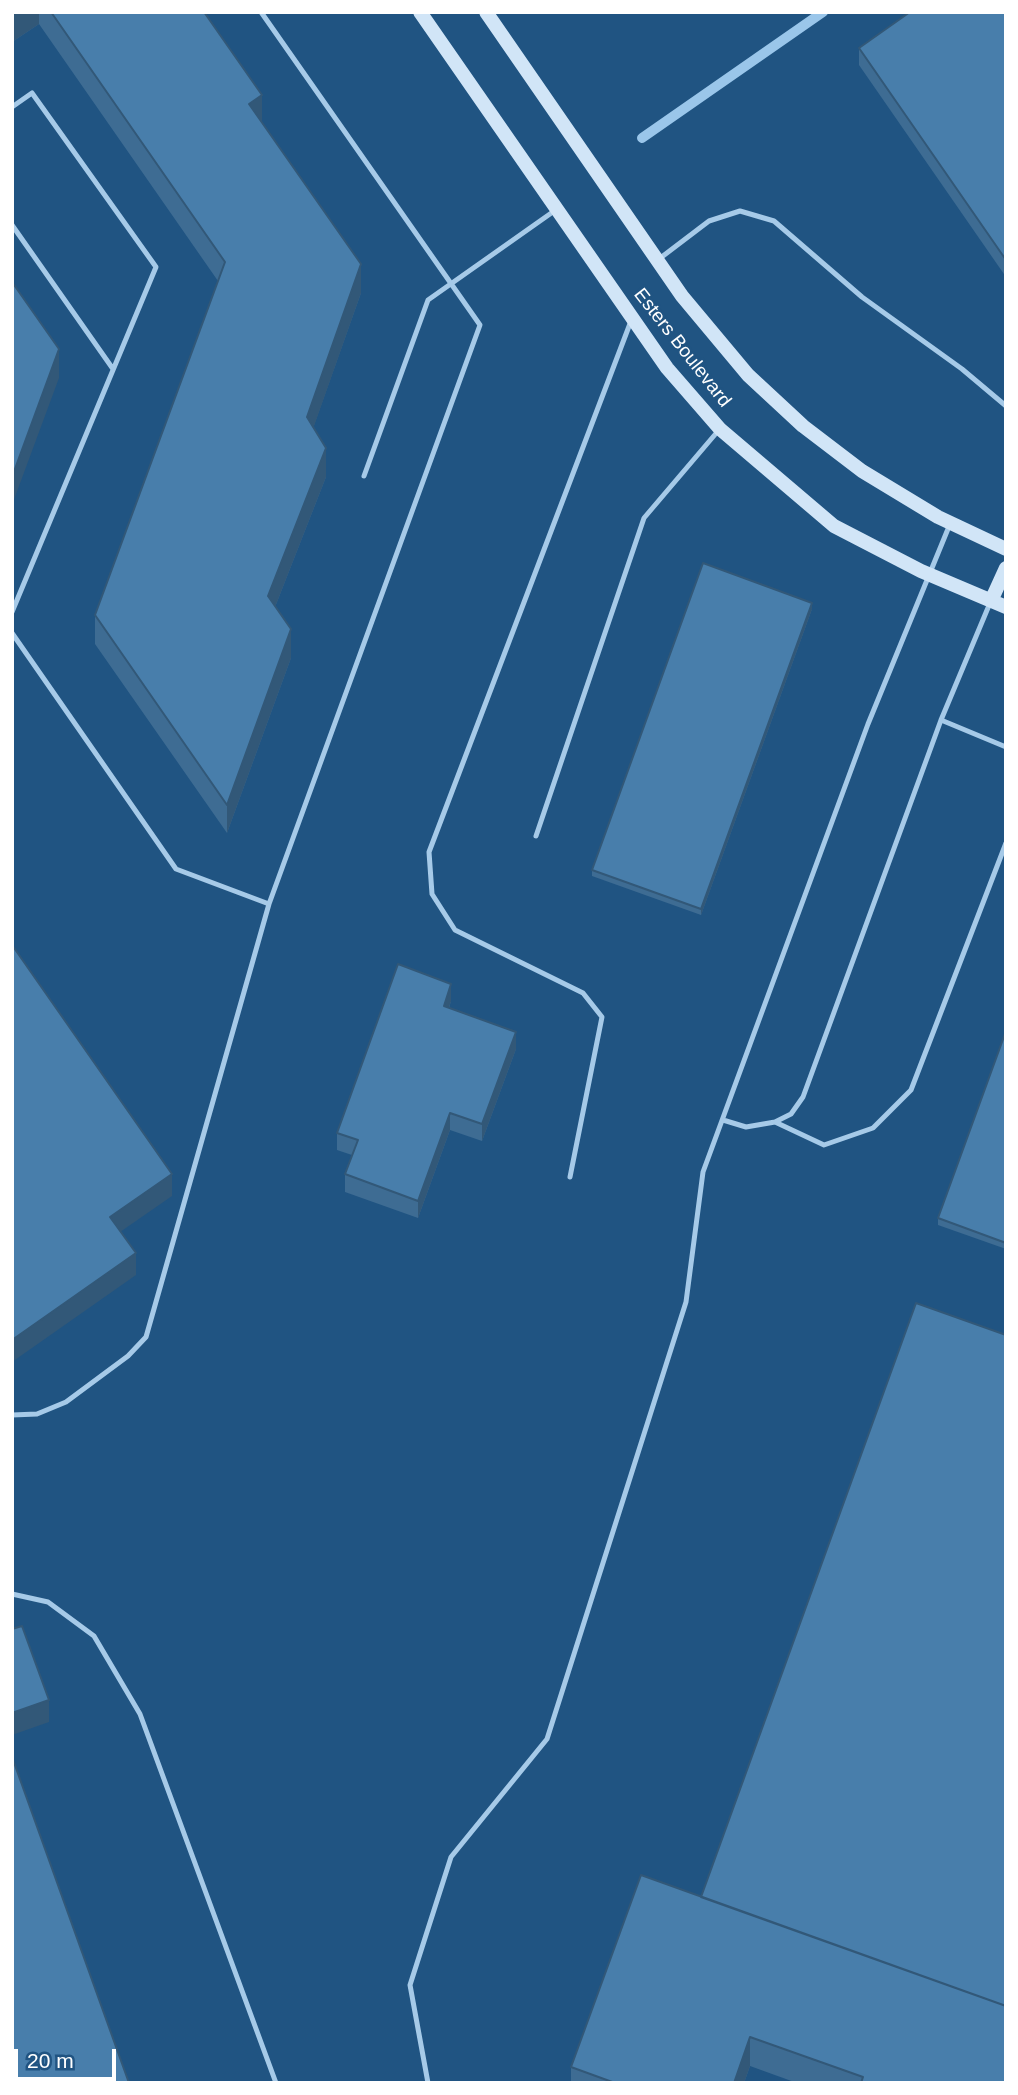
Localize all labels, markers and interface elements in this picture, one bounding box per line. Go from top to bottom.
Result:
street label: Esters Boulevard [628,284,736,412]
scale bar [18,2036,119,2080]
text: 20 m [27,2049,74,2072]

